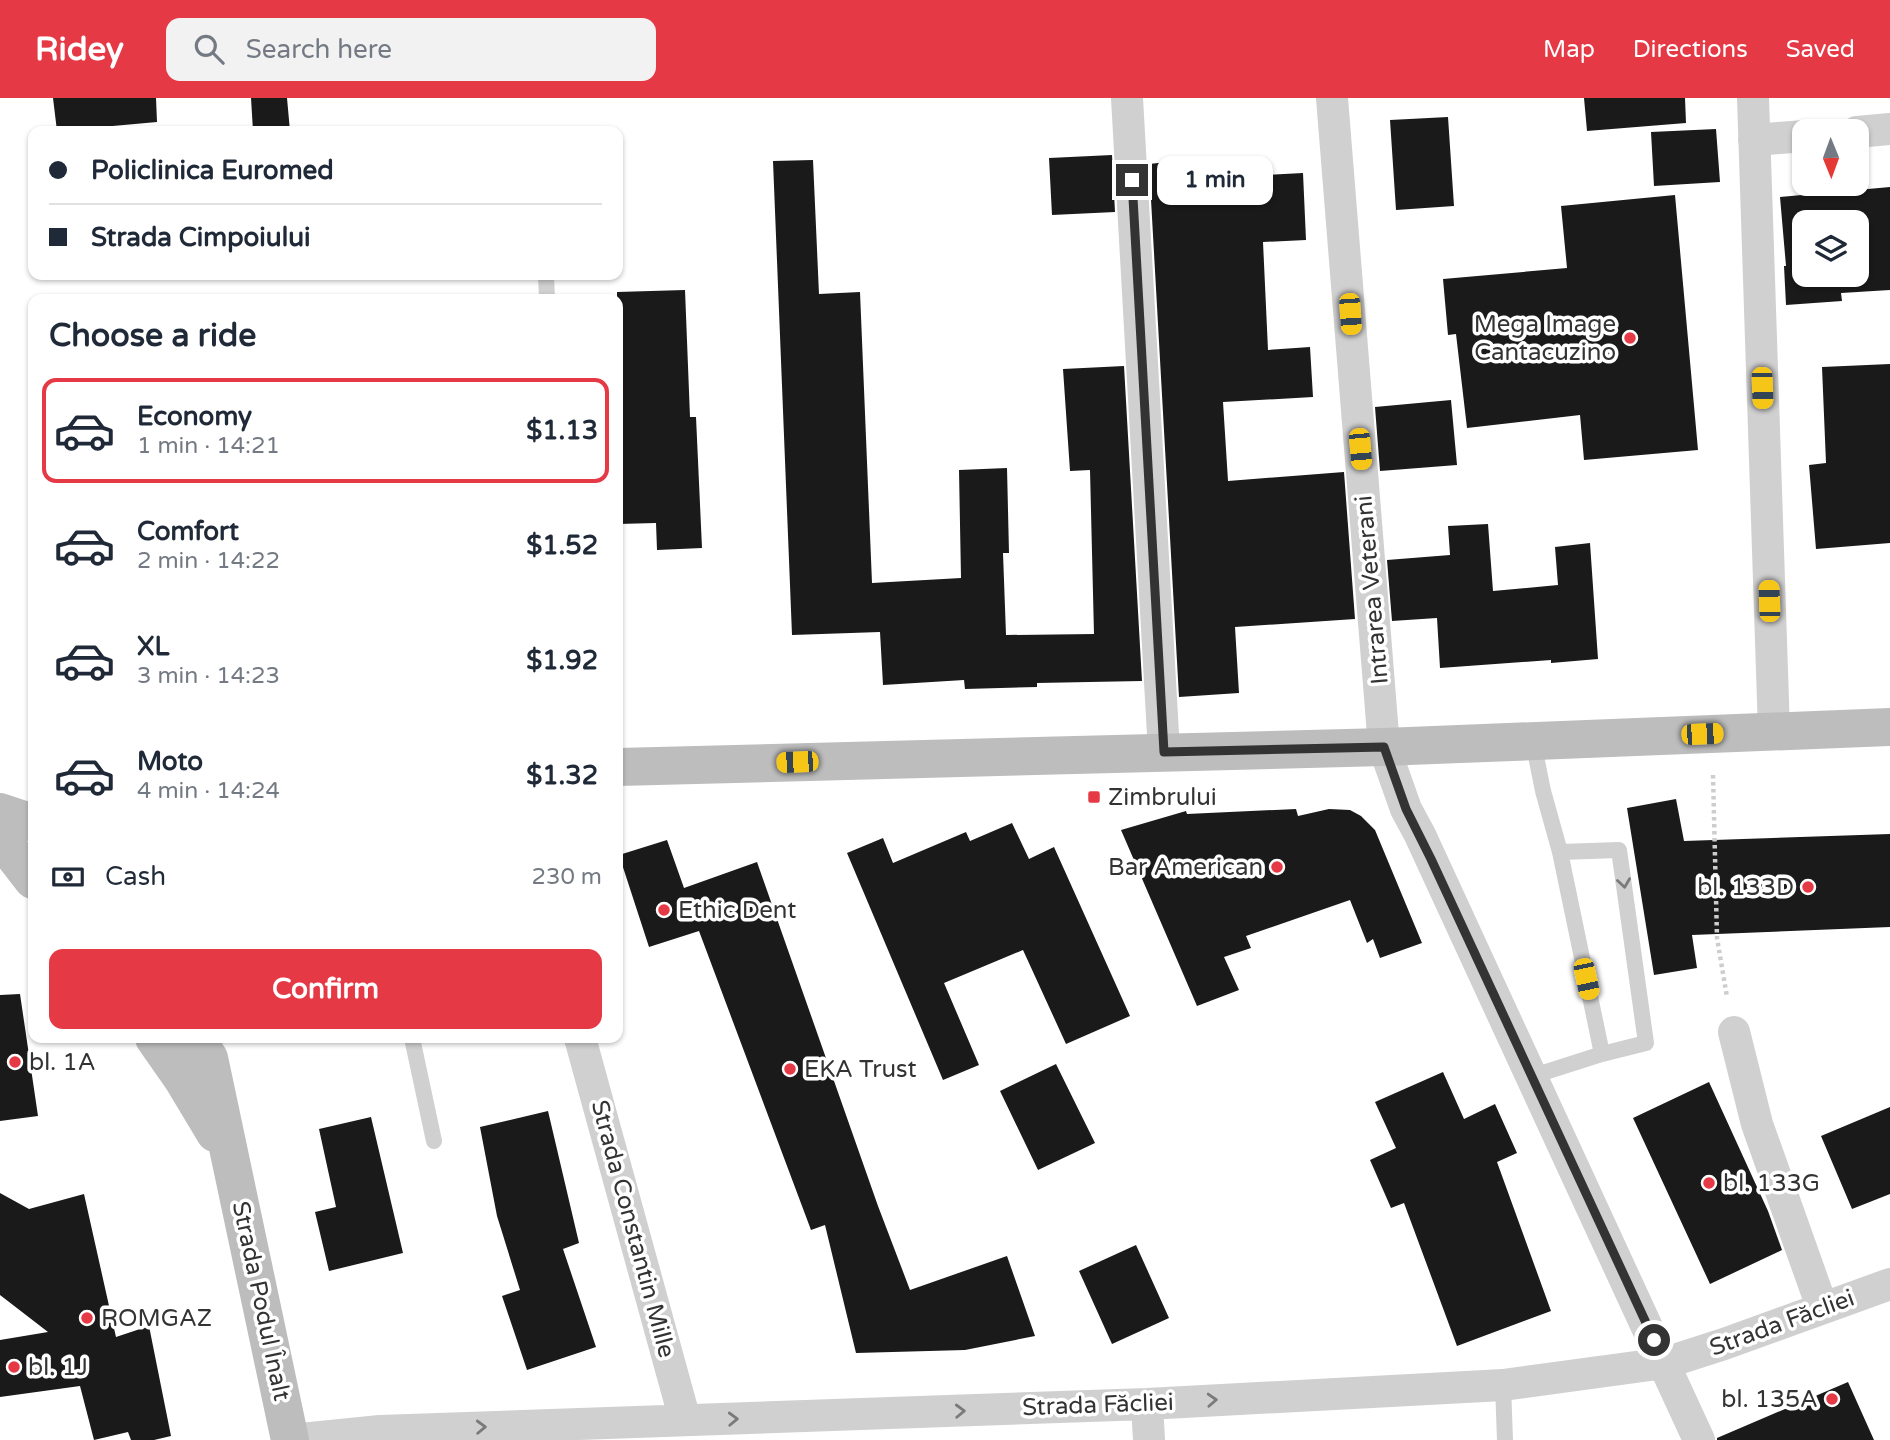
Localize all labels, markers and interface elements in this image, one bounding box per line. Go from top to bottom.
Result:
search box [166,18,656,81]
text: Ridey [35,30,124,69]
icon: search [190,30,228,68]
text: Search here [246,34,392,65]
text: Map [1543,35,1595,64]
text: Directions [1633,35,1748,64]
text: Saved [1786,35,1855,64]
north arrow [1792,119,1869,196]
map controls [1792,119,1869,287]
text: Policlinica Euromed [91,155,334,186]
callout: 1 min [1156,155,1272,204]
route end [1116,164,1148,196]
text: 1 min [1184,166,1246,194]
button: layers [1792,210,1869,287]
text: Strada Cimpoiului [91,222,310,253]
car [1339,292,1362,336]
place label: Mega Image Cantacuzino [1474,310,1616,367]
text: Choose a ride [49,317,256,355]
marker: Mega Image Cantacuzino [1622,330,1638,346]
car [1751,367,1774,409]
icon: car [53,399,116,462]
text: Economy [137,401,252,432]
text: $1.13 [526,415,598,446]
car [1348,427,1373,471]
text: 1 min · 14:21 [137,432,280,460]
street label: Intrarea Veterani [1349,494,1395,686]
icon: car [53,514,116,577]
text: Comfort [137,516,239,547]
text: $1.52 [526,530,598,561]
text: 2 min · 14:22 [137,547,280,575]
car [1758,580,1781,622]
icon: car [53,629,116,692]
text: XL [137,631,169,662]
text: $1.92 [526,645,598,676]
text: 3 min · 14:23 [137,662,280,690]
car [1681,723,1724,745]
icon: car [53,744,116,807]
text: Moto [137,746,203,777]
car [776,751,819,773]
text: $1.32 [526,760,598,791]
text: 4 min · 14:24 [137,777,280,805]
place label: Zimbrului [1108,783,1217,812]
marker: Zimbrului [1086,789,1102,805]
place label: Bar American [1108,853,1263,882]
icon: cash [49,858,87,896]
marker: Bar American [1269,859,1285,875]
text: Cash [105,861,166,892]
text: 230 m [532,863,602,891]
place label: bl. 133D [1697,873,1794,902]
one-way arrow [1616,878,1631,889]
marker: bl. 133D [1800,879,1816,895]
place label: Ethic Dent [678,896,796,925]
marker: Ethic Dent [656,902,672,918]
button: Confirm [49,949,602,1029]
car [1572,956,1601,1002]
place label: bl. 1A [29,1048,96,1077]
marker: bl. 1A [7,1054,23,1070]
place label: EKA Trust [804,1055,917,1084]
marker: EKA Trust [782,1061,798,1077]
street label: Strada Constantin Mille [585,1097,681,1361]
place label: bl. 133G [1723,1169,1820,1198]
marker: bl. 133G [1701,1175,1717,1191]
street label: Strada Podul Înalt [226,1199,296,1403]
street label: Strada Făcliei [1706,1283,1858,1363]
place label: ROMGAZ [101,1304,212,1333]
marker: ROMGAZ [79,1310,95,1326]
route start [1638,1324,1670,1356]
place label: bl. 1J [28,1353,88,1382]
marker: bl. 1J [6,1359,22,1375]
place label: bl. 135A [1721,1385,1818,1414]
street label: Strada Făcliei [1022,1388,1174,1422]
marker: bl. 135A [1824,1391,1840,1407]
one-way arrow [1207,1393,1218,1408]
one-way arrow [955,1404,966,1419]
one-way arrow [728,1411,739,1426]
one-way arrow [476,1420,487,1435]

